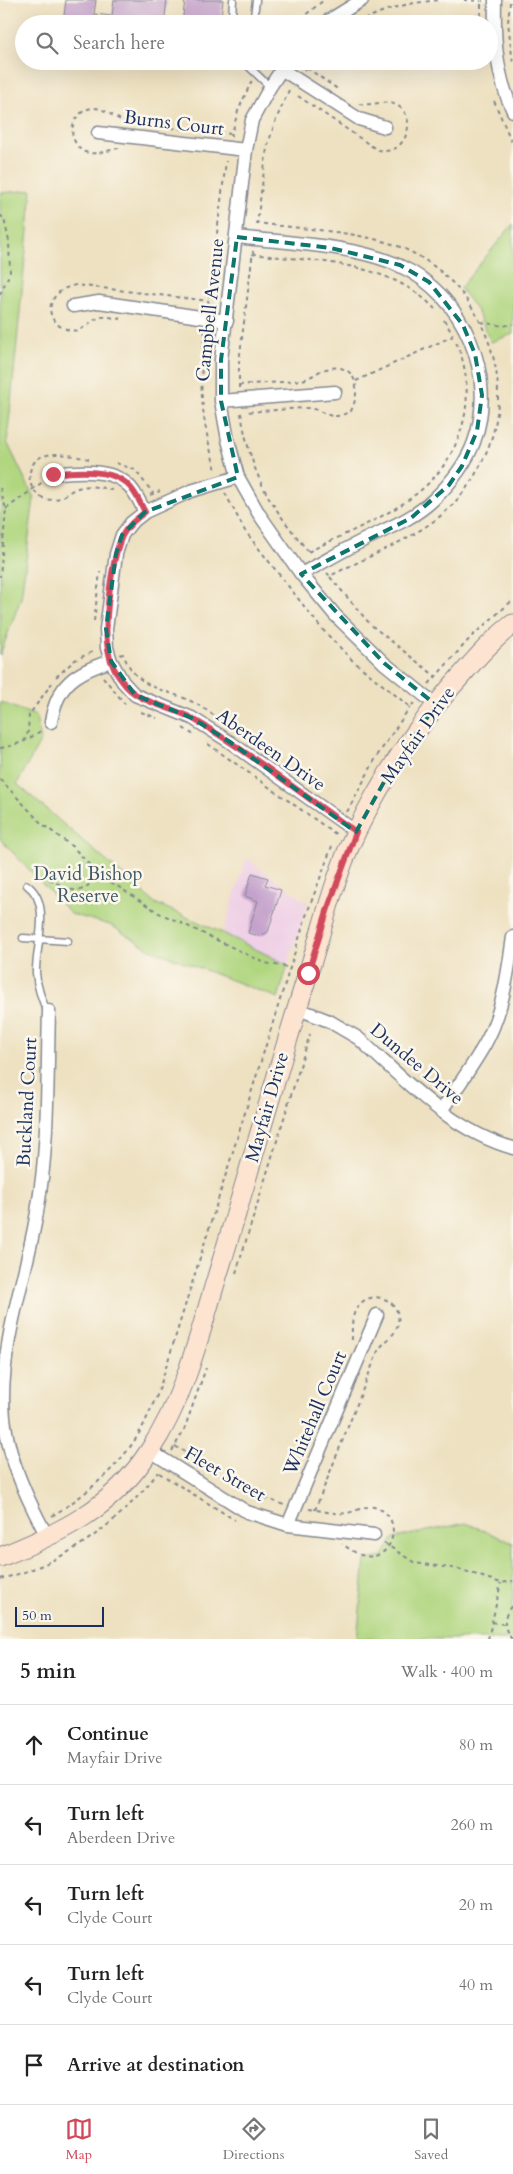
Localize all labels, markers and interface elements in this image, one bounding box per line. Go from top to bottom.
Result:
search box [15,15,498,70]
icon: search [33,29,61,57]
text: Search here [73,30,165,56]
street label: Burns Court [122,104,226,142]
street label: Campbell Avenue [190,237,230,383]
route end [42,463,65,486]
street label: Mayfair Drive [375,681,461,789]
street label: Aberdeen Drive [211,702,331,798]
park label: David Bishop Reserve [33,861,143,909]
route start [297,962,320,985]
street label: Dundee Drive [365,1017,469,1111]
street label: Buckland Court [11,1037,43,1167]
street label: Mayfair Drive [239,1049,295,1165]
street label: Whitehall Court [277,1347,353,1480]
street label: Fleet Street [180,1440,270,1508]
scale bar [15,1604,104,1627]
text: 50 m [22,1606,52,1625]
text: 5 min [20,1657,76,1686]
text: Walk · 400 m [401,1661,493,1683]
text: Continue [67,1721,149,1747]
icon: ahead [20,1731,48,1759]
text: 80 m [459,1734,493,1756]
text: Mayfair Drive [67,1747,163,1769]
text: Turn left [67,1801,144,1827]
icon: left [20,1811,48,1839]
text: 260 m [451,1814,493,1836]
text: Aberdeen Drive [67,1827,175,1849]
text: Turn left [67,1881,144,1907]
icon: left [20,1891,48,1919]
text: 20 m [459,1894,493,1916]
text: Clyde Court [67,1907,152,1929]
text: Turn left [67,1961,144,1987]
icon: left [20,1971,48,1999]
text: 40 m [459,1974,493,1996]
text: Clyde Court [67,1987,152,2009]
icon: arrive [20,2051,48,2079]
text: Arrive at destination [67,2052,244,2078]
tab: Map [65,2115,93,2164]
tab: Directions [223,2115,284,2164]
tab: Saved [414,2115,448,2164]

